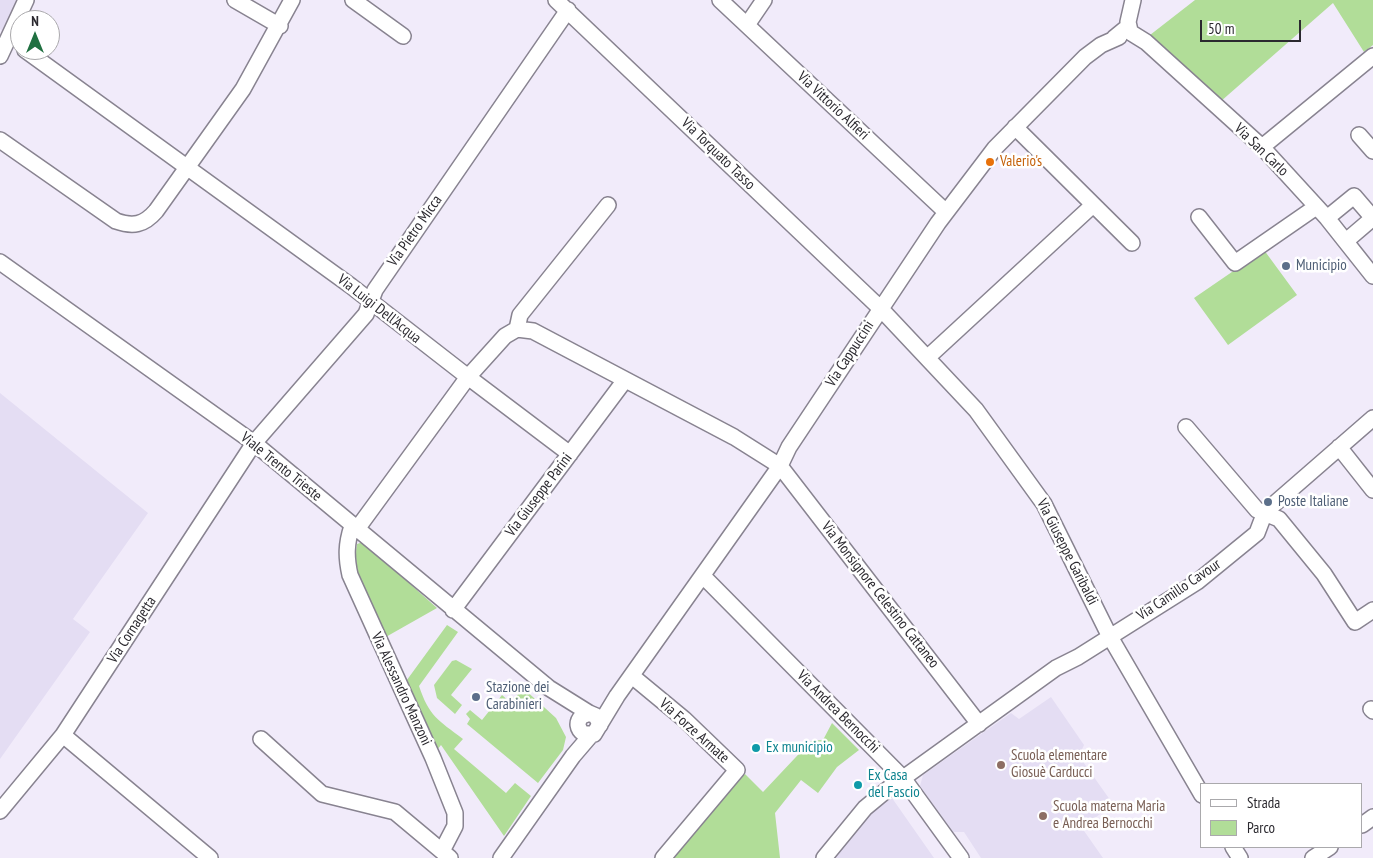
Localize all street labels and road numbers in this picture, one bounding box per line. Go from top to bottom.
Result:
street label: Via Vittorio Alfieri [793,68,873,144]
street label: Via Torquato Tasso [677,114,759,194]
street label: Via San Carlo [1230,120,1292,180]
street label: Via Pietro Micca [384,192,446,270]
street label: Via Luigi Dell'Acqua [334,271,424,347]
street label: Via Cappuccini [822,318,878,390]
street label: Viale Trento Trieste [237,429,325,505]
street label: Via Giuseppe Parini [502,450,576,540]
street label: Via Giuseppe Garibaldi [1032,496,1102,608]
street label: Via Monsignore Celestino Cattaneo [817,518,943,672]
street label: Via Camillo Cavour [1134,555,1224,625]
street label: Via Cornagetta [104,593,160,667]
street label: Via Alessandro Manzoni [367,630,435,748]
street label: Via Andrea Bernocchi [793,667,883,757]
street label: Via Forze Armate [655,695,733,767]

